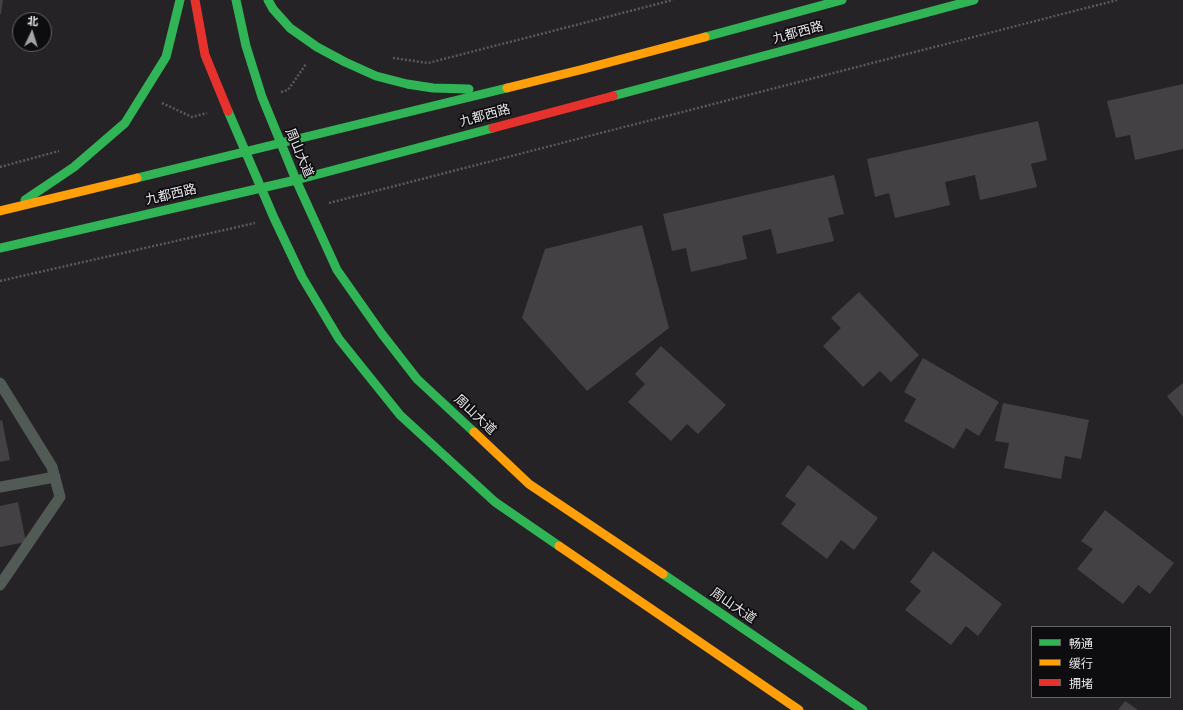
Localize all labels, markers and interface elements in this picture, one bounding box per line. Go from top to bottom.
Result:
north arrow [12,12,52,52]
text: 北 [27,15,39,27]
street label: 九都西路 [771,19,825,47]
street label: 九都西路 [458,102,512,130]
street label: 周山大道 [282,126,316,180]
street label: 九都西路 [144,182,198,208]
street label: 周山大道 [451,392,499,438]
street label: 周山大道 [707,585,759,627]
legend [1031,626,1171,698]
text: 畅通 [1069,637,1093,651]
text: 缓行 [1069,657,1093,671]
text: 拥堵 [1069,677,1093,691]

